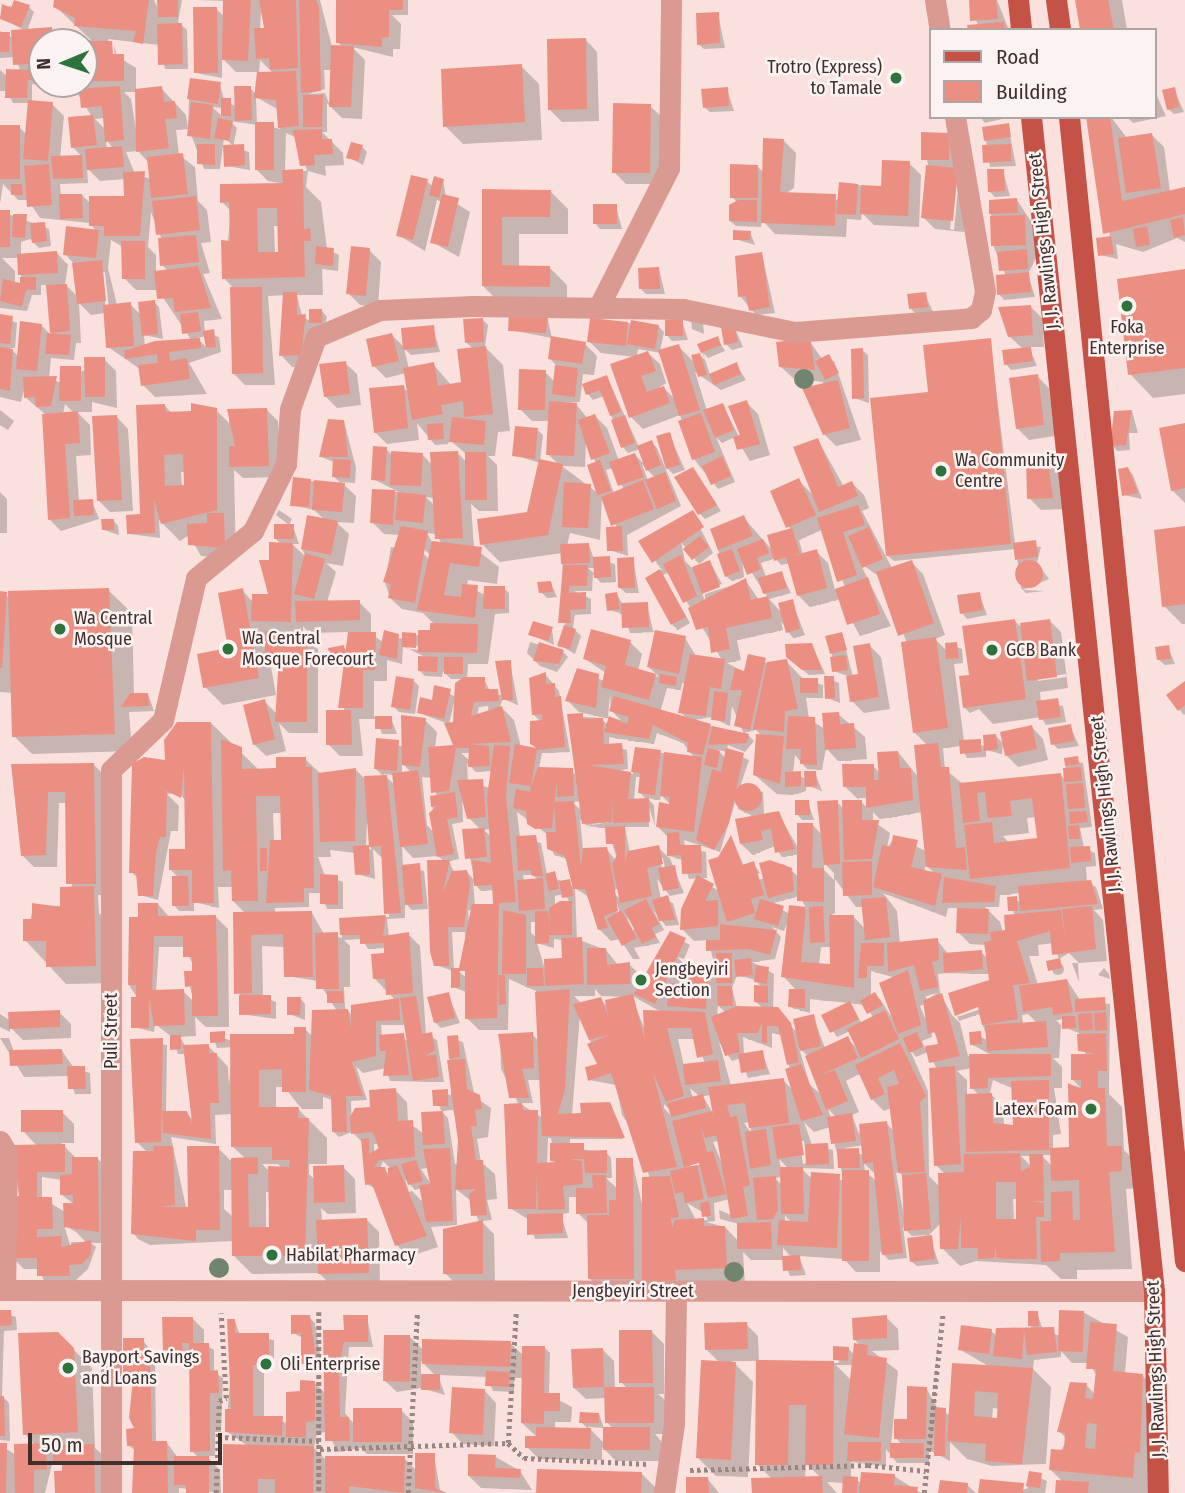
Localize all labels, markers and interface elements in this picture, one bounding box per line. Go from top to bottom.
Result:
north arrow [28,28,98,98]
legend [930,28,1157,119]
text: Road [996,44,1040,70]
place label: Trotro (Express) to Tamale [767,57,882,100]
text: N [32,58,55,70]
marker: Trotro (Express) to Tamale [888,70,904,86]
text: Building [996,79,1067,105]
street label: J. J. Rawlings High Street [1024,152,1064,330]
marker: Foka Enterprise [1119,298,1135,314]
place label: Foka Enterprise [1089,317,1165,360]
place label: Wa Community Centre [955,450,1064,492]
marker: Wa Community Centre [933,463,949,479]
place label: Wa Central Mosque [74,608,152,650]
marker: Wa Central Mosque [52,621,68,637]
place label: Wa Central Mosque Forecourt [242,628,374,670]
place label: GCB Bank [1006,639,1076,661]
marker: Wa Central Mosque Forecourt [220,641,236,657]
marker: GCB Bank [984,642,1000,658]
street label: J. J. Rawlings High Street [1086,715,1126,893]
place label: Jengbeyiri Section [655,959,729,1002]
marker: Jengbeyiri Section [633,972,649,988]
street label: Puli Street [100,993,122,1069]
place label: Latex Foam [995,1098,1077,1120]
marker: Latex Foam [1083,1101,1099,1117]
place label: Habilat Pharmacy [286,1244,415,1266]
marker: Habilat Pharmacy [264,1247,280,1263]
street label: Jengbeyiri Street [572,1280,694,1302]
street label: J. J. Rawlings High Street [1142,1280,1170,1458]
place label: Bayport Savings and Loans [82,1347,199,1390]
place label: Oli Enterprise [280,1353,380,1375]
marker: Oli Enterprise [258,1356,274,1372]
marker: Bayport Savings and Loans [60,1360,76,1376]
scale bar [32,1420,226,1464]
text: 50 m [41,1432,83,1458]

